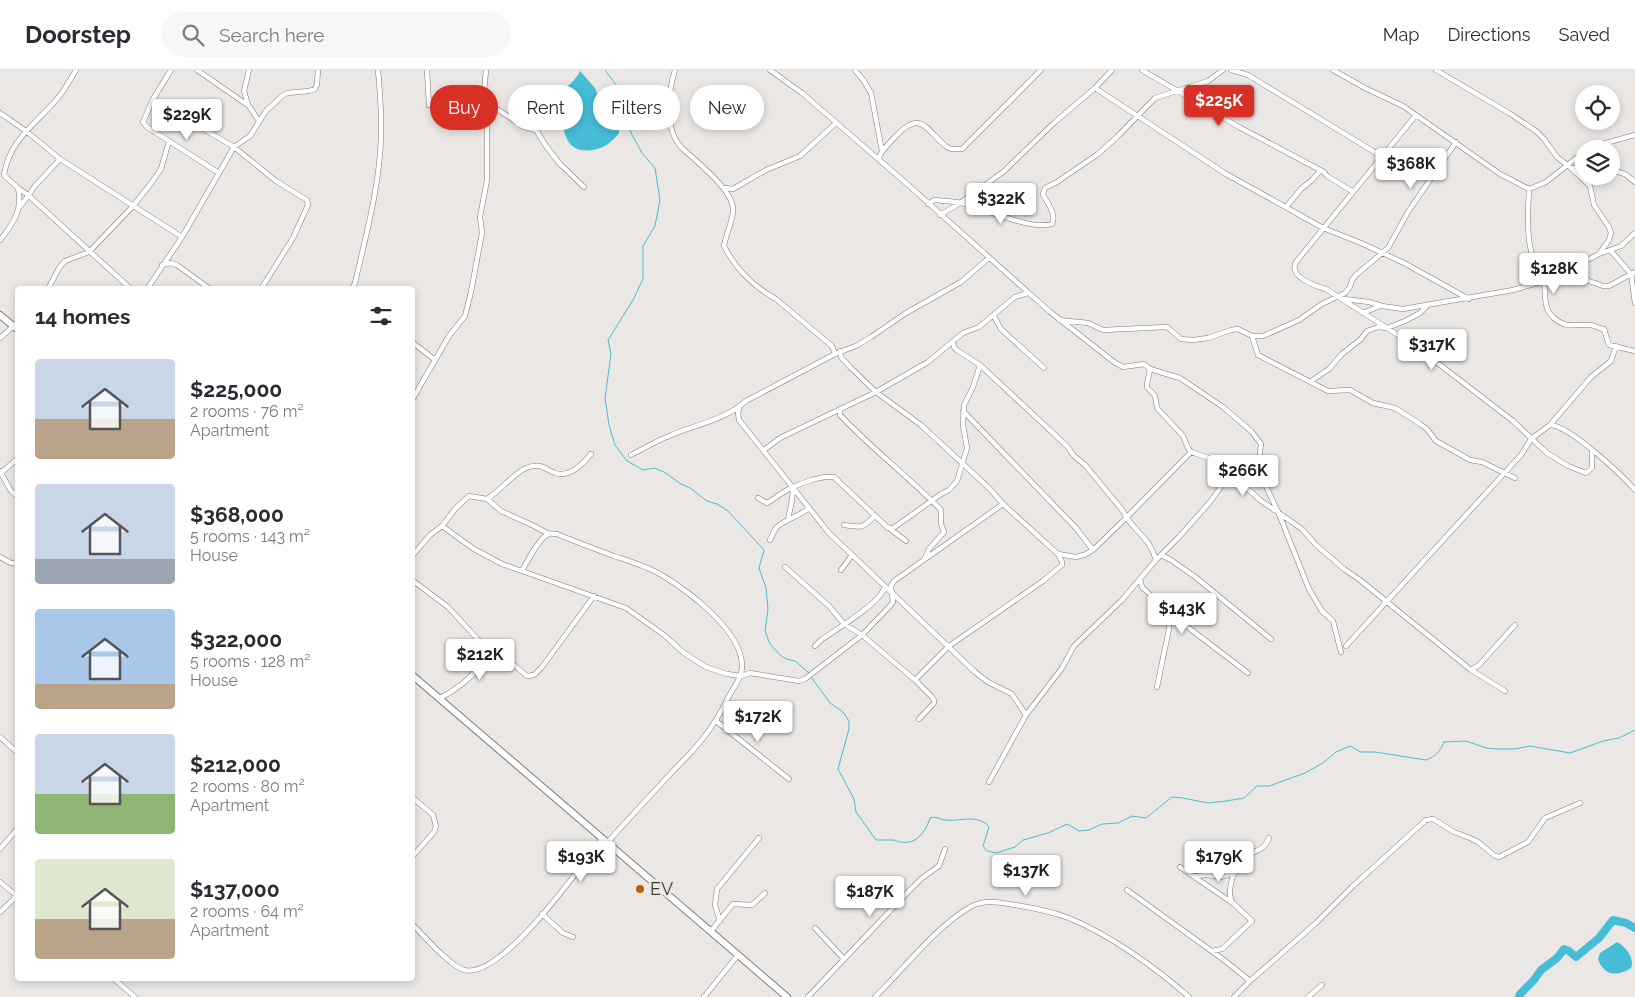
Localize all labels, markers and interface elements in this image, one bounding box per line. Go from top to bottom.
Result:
search box [161,12,511,57]
text: Doorstep [25,20,131,49]
icon: search [179,21,207,49]
text: Search here [219,24,325,46]
text: Map [1383,24,1419,45]
text: Directions [1447,24,1531,45]
text: Saved [1559,24,1610,45]
chip: Buy [430,85,498,130]
chip: Rent [508,85,583,130]
chip: Filters [593,85,680,130]
chip: New [690,85,764,130]
pin: $225K [1184,85,1254,127]
map controls [1575,85,1620,185]
button: locate [1575,85,1620,130]
text: $225K [1195,91,1243,110]
pin: $229K [152,98,222,141]
text: $229K [163,105,211,124]
button: layers [1575,140,1620,185]
pin: $368K [1376,148,1446,190]
text: $368K [1386,154,1436,173]
pin: $322K [966,182,1036,225]
text: $322K [977,189,1025,208]
pin: $128K [1519,252,1589,295]
text: $128K [1530,259,1578,278]
icon: filters [367,302,395,330]
text: 14 homes [35,304,130,329]
pin: $317K [1397,328,1467,371]
text: $317K [1409,335,1455,354]
text: $225,000 [190,377,282,402]
icon: home [75,379,135,439]
text: 2 rooms · 76 m² [190,402,304,421]
text: Apartment [190,421,269,440]
pin: $266K [1208,454,1278,497]
text: $266K [1218,461,1268,480]
text: $368,000 [190,502,284,527]
icon: home [75,504,135,564]
text: 5 rooms · 143 m² [190,527,310,546]
text: House [190,546,238,565]
pin: $143K [1147,592,1217,635]
text: $143K [1159,599,1205,618]
text: $322,000 [190,627,282,652]
icon: home [75,629,135,689]
pin: $212K [445,638,515,681]
text: $212K [457,645,503,664]
text: 5 rooms · 128 m² [190,652,310,671]
text: House [190,671,238,690]
pin: $172K [723,700,793,743]
text: $172K [735,707,781,726]
text: $212,000 [190,752,281,777]
icon: home [75,754,135,814]
text: 2 rooms · 80 m² [190,777,305,796]
text: Apartment [190,796,269,815]
pin: $193K [546,840,616,883]
pin: $179K [1184,840,1254,883]
text: $193K [557,847,605,866]
text: $179K [1195,847,1243,866]
pin: $137K [991,854,1061,897]
text: $137K [1003,861,1049,880]
pin: $187K [835,876,905,918]
text: $137,000 [190,877,280,902]
place label: EV [650,878,673,899]
icon: home [75,879,135,939]
text: $187K [846,882,894,901]
marker: EV [634,883,646,895]
text: 2 rooms · 64 m² [190,902,304,921]
text: Apartment [190,921,269,940]

